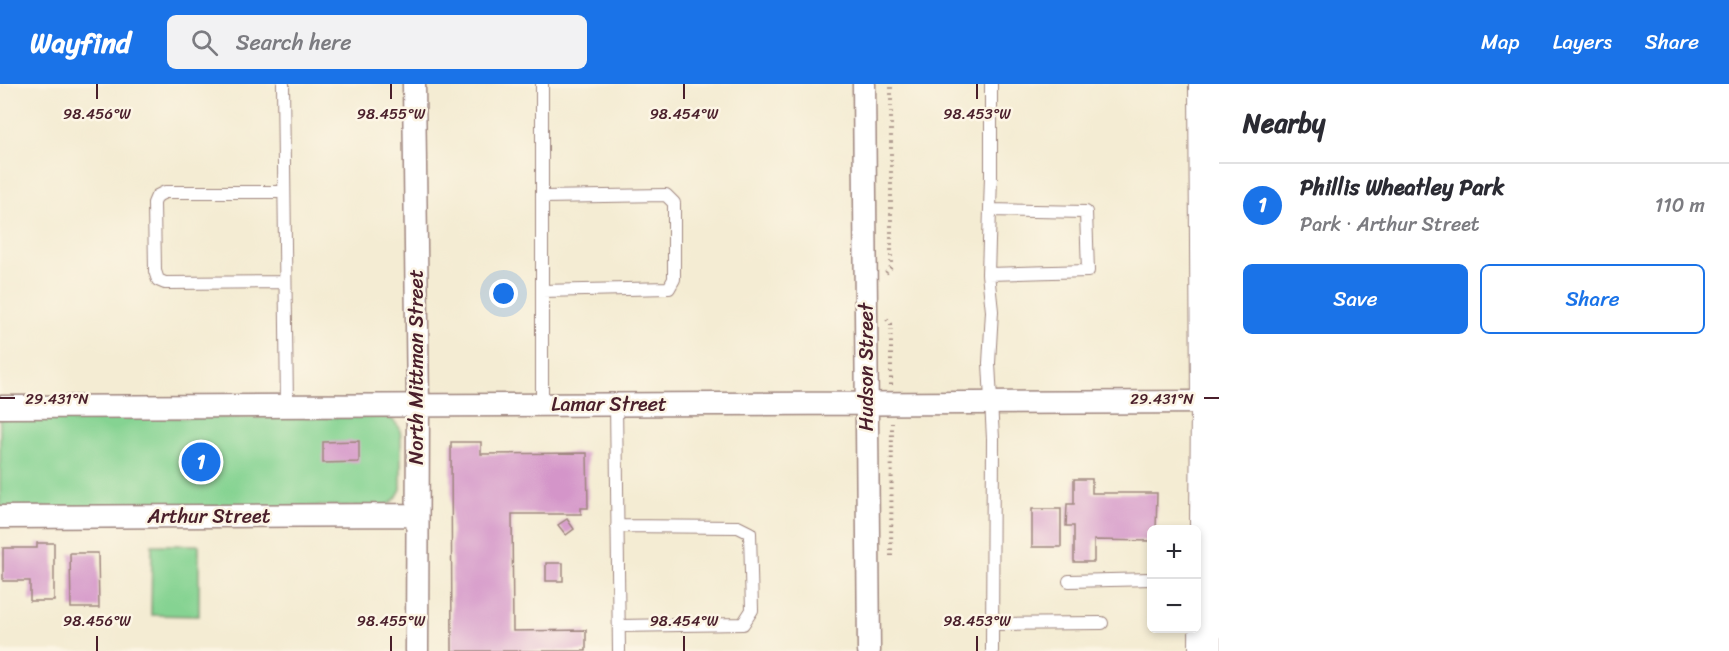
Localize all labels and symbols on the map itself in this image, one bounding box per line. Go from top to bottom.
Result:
text: 98.456°W [63,101,131,127]
text: 98.455°W [357,101,426,127]
text: 98.454°W [650,101,719,127]
text: 98.453°W [943,101,1011,127]
street label: North Mittman Street [399,269,434,465]
your location [489,279,518,308]
street label: Hudson Street [849,302,884,431]
text: 29.431°N [25,386,89,412]
text: 29.431°N [1130,386,1194,412]
street label: Lamar Street [551,387,667,422]
pin: 1 [182,440,220,484]
street label: Arthur Street [147,499,271,534]
text: 98.456°W [63,608,131,634]
text: 98.455°W [357,608,426,634]
text: 98.454°W [650,608,719,634]
text: 98.453°W [943,608,1011,634]

